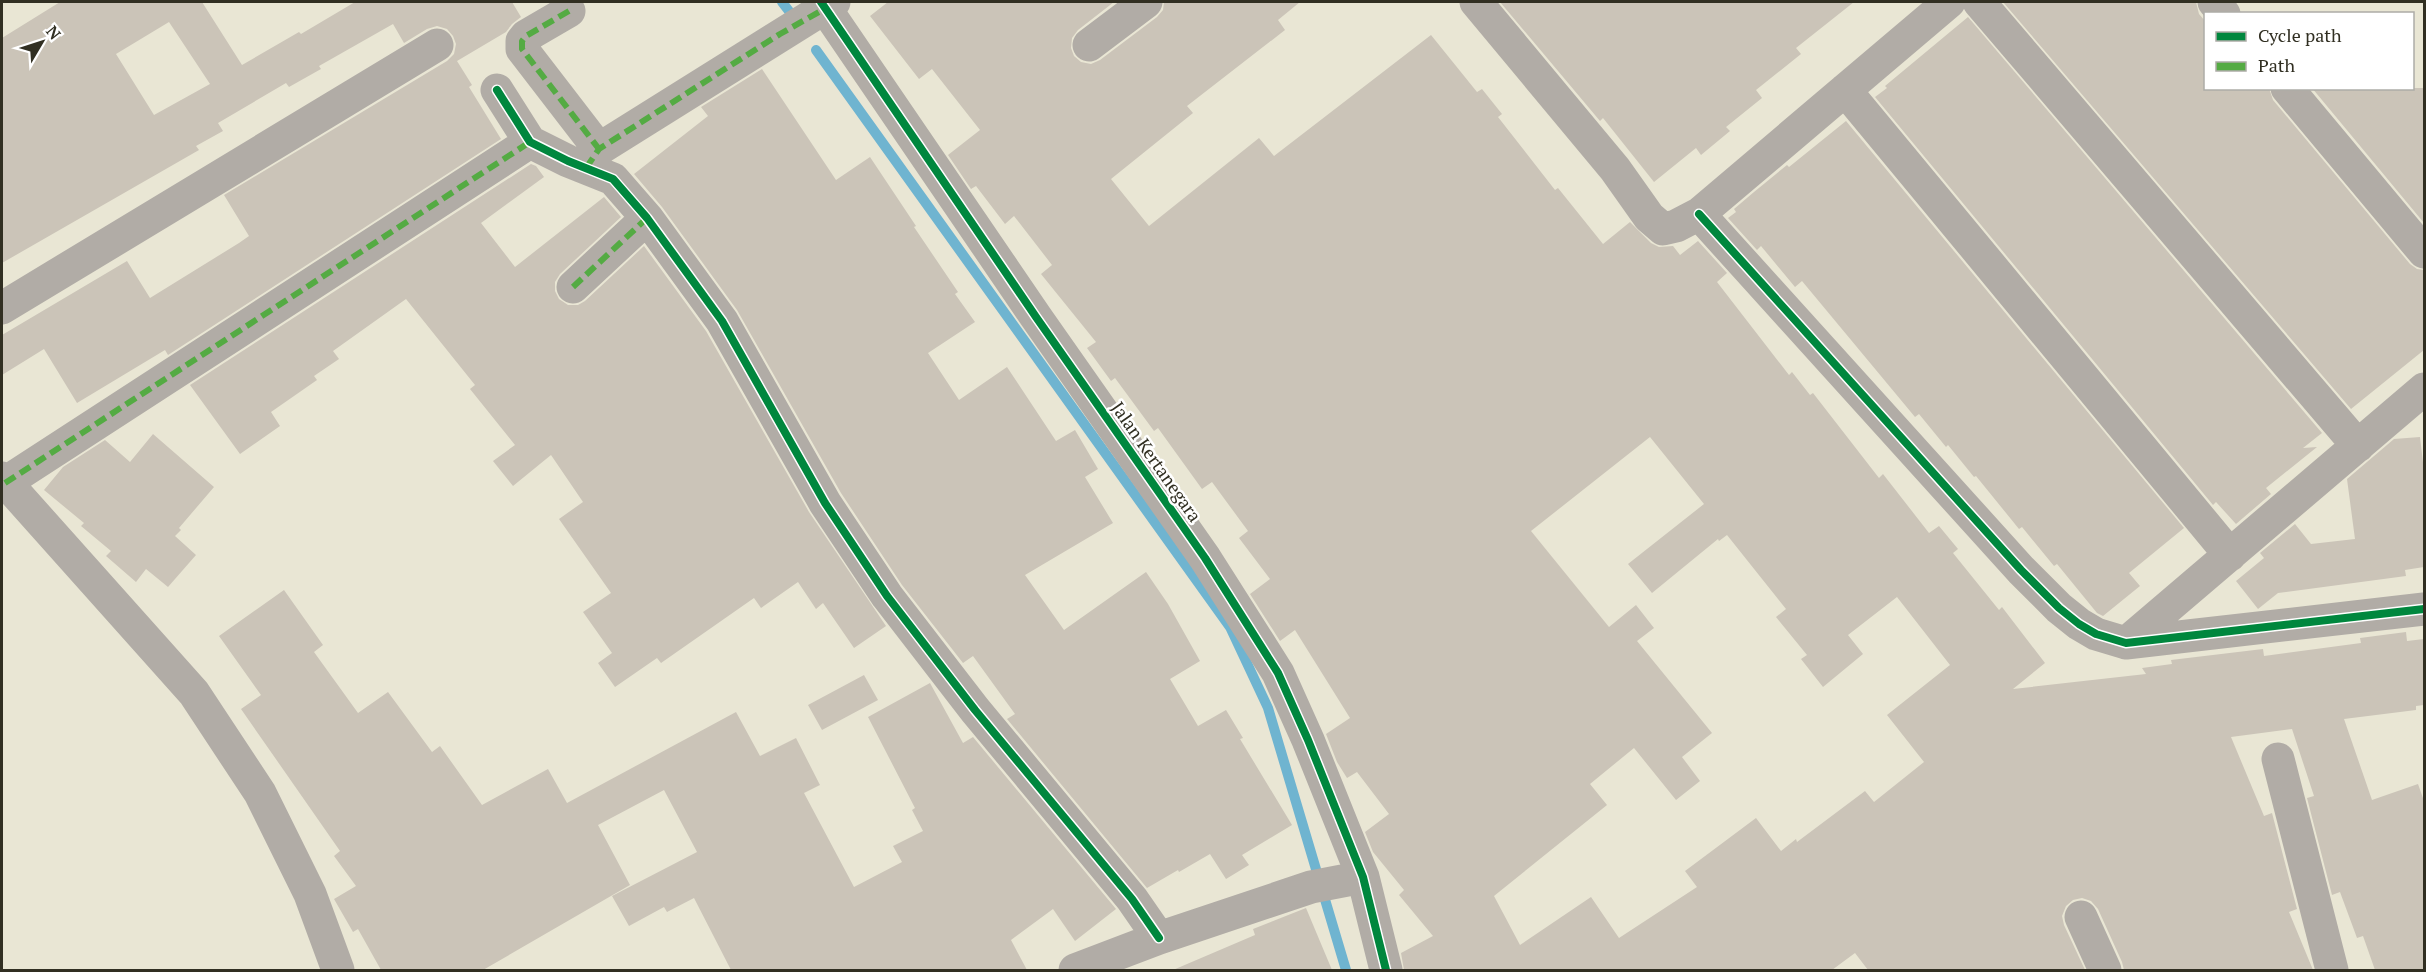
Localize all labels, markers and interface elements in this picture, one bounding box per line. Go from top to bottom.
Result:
north arrow [12,12,72,72]
legend [2204,12,2414,90]
text: N [41,21,66,44]
text: Cycle path [2258,23,2342,47]
text: Path [2258,53,2295,77]
street label: Jalan Kertanegara [1106,397,1207,526]

